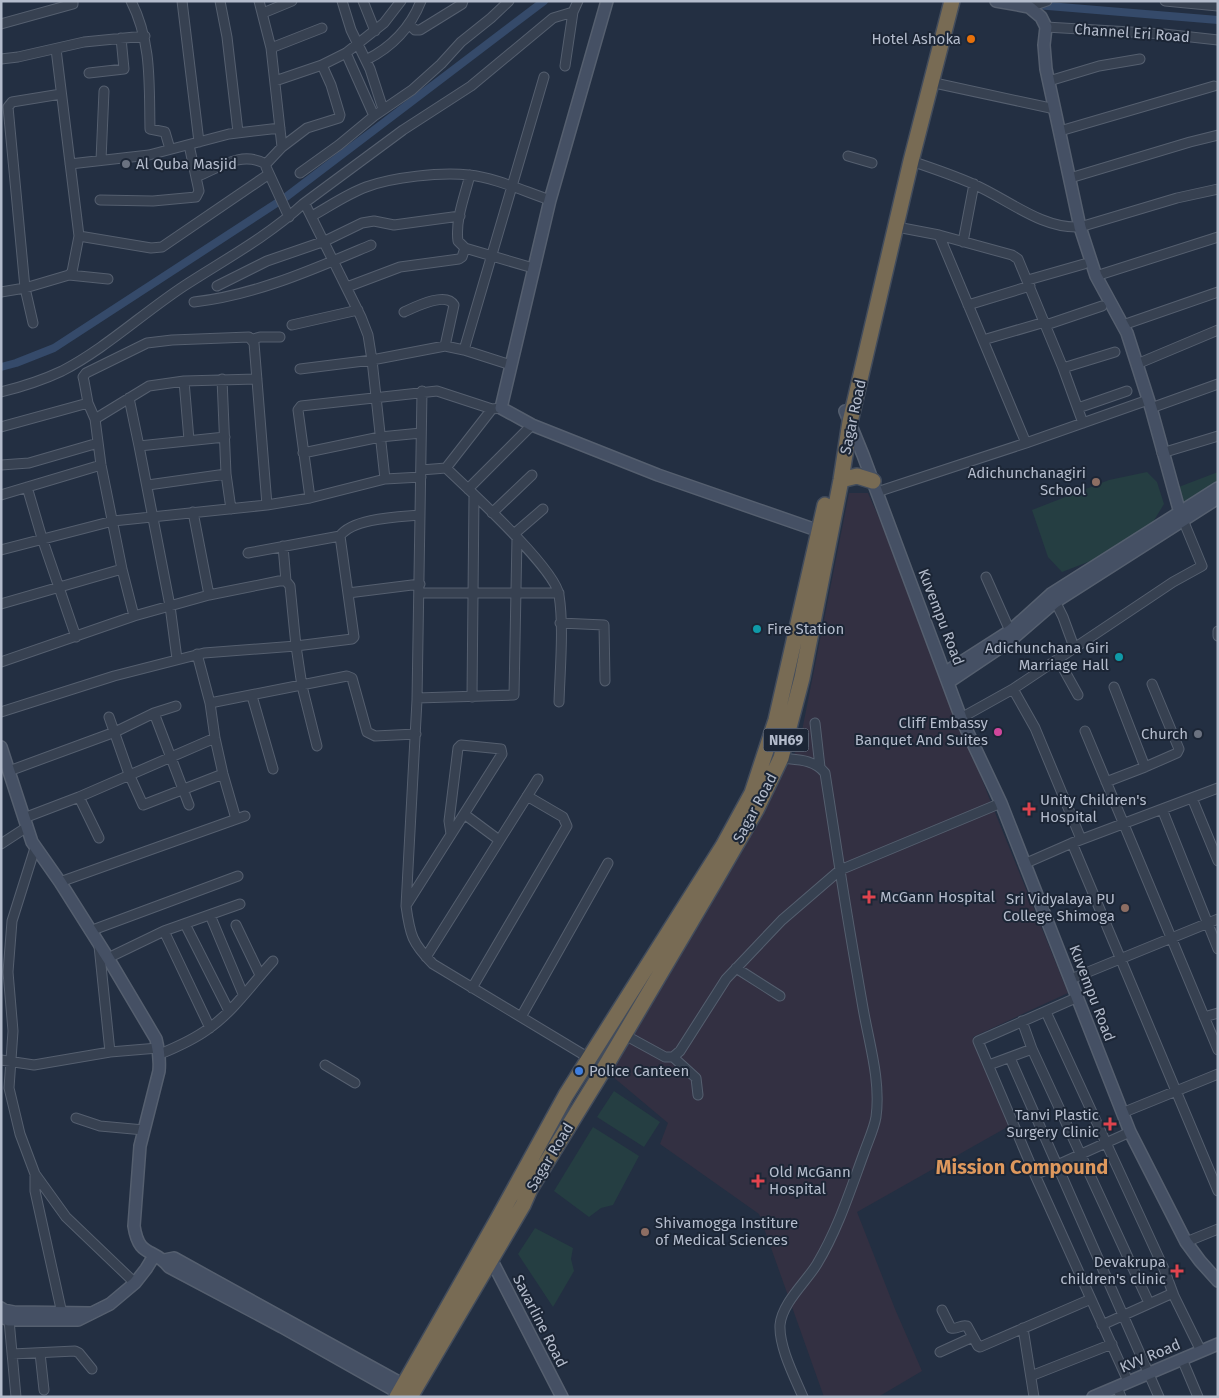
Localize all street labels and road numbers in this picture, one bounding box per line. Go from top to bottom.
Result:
street label: Channel Eri Road [1074,20,1190,46]
street label: Sagar Road [836,378,870,456]
street label: Kuvempu Road [914,566,968,668]
road number: NH69 [764,728,808,752]
street label: Sagar Road [729,770,781,846]
street label: Kuvempu Road [1065,942,1119,1044]
street label: Sagar Road [523,1120,577,1194]
street label: Savarline Road [509,1272,571,1370]
street label: KVV Road [1117,1335,1183,1377]

